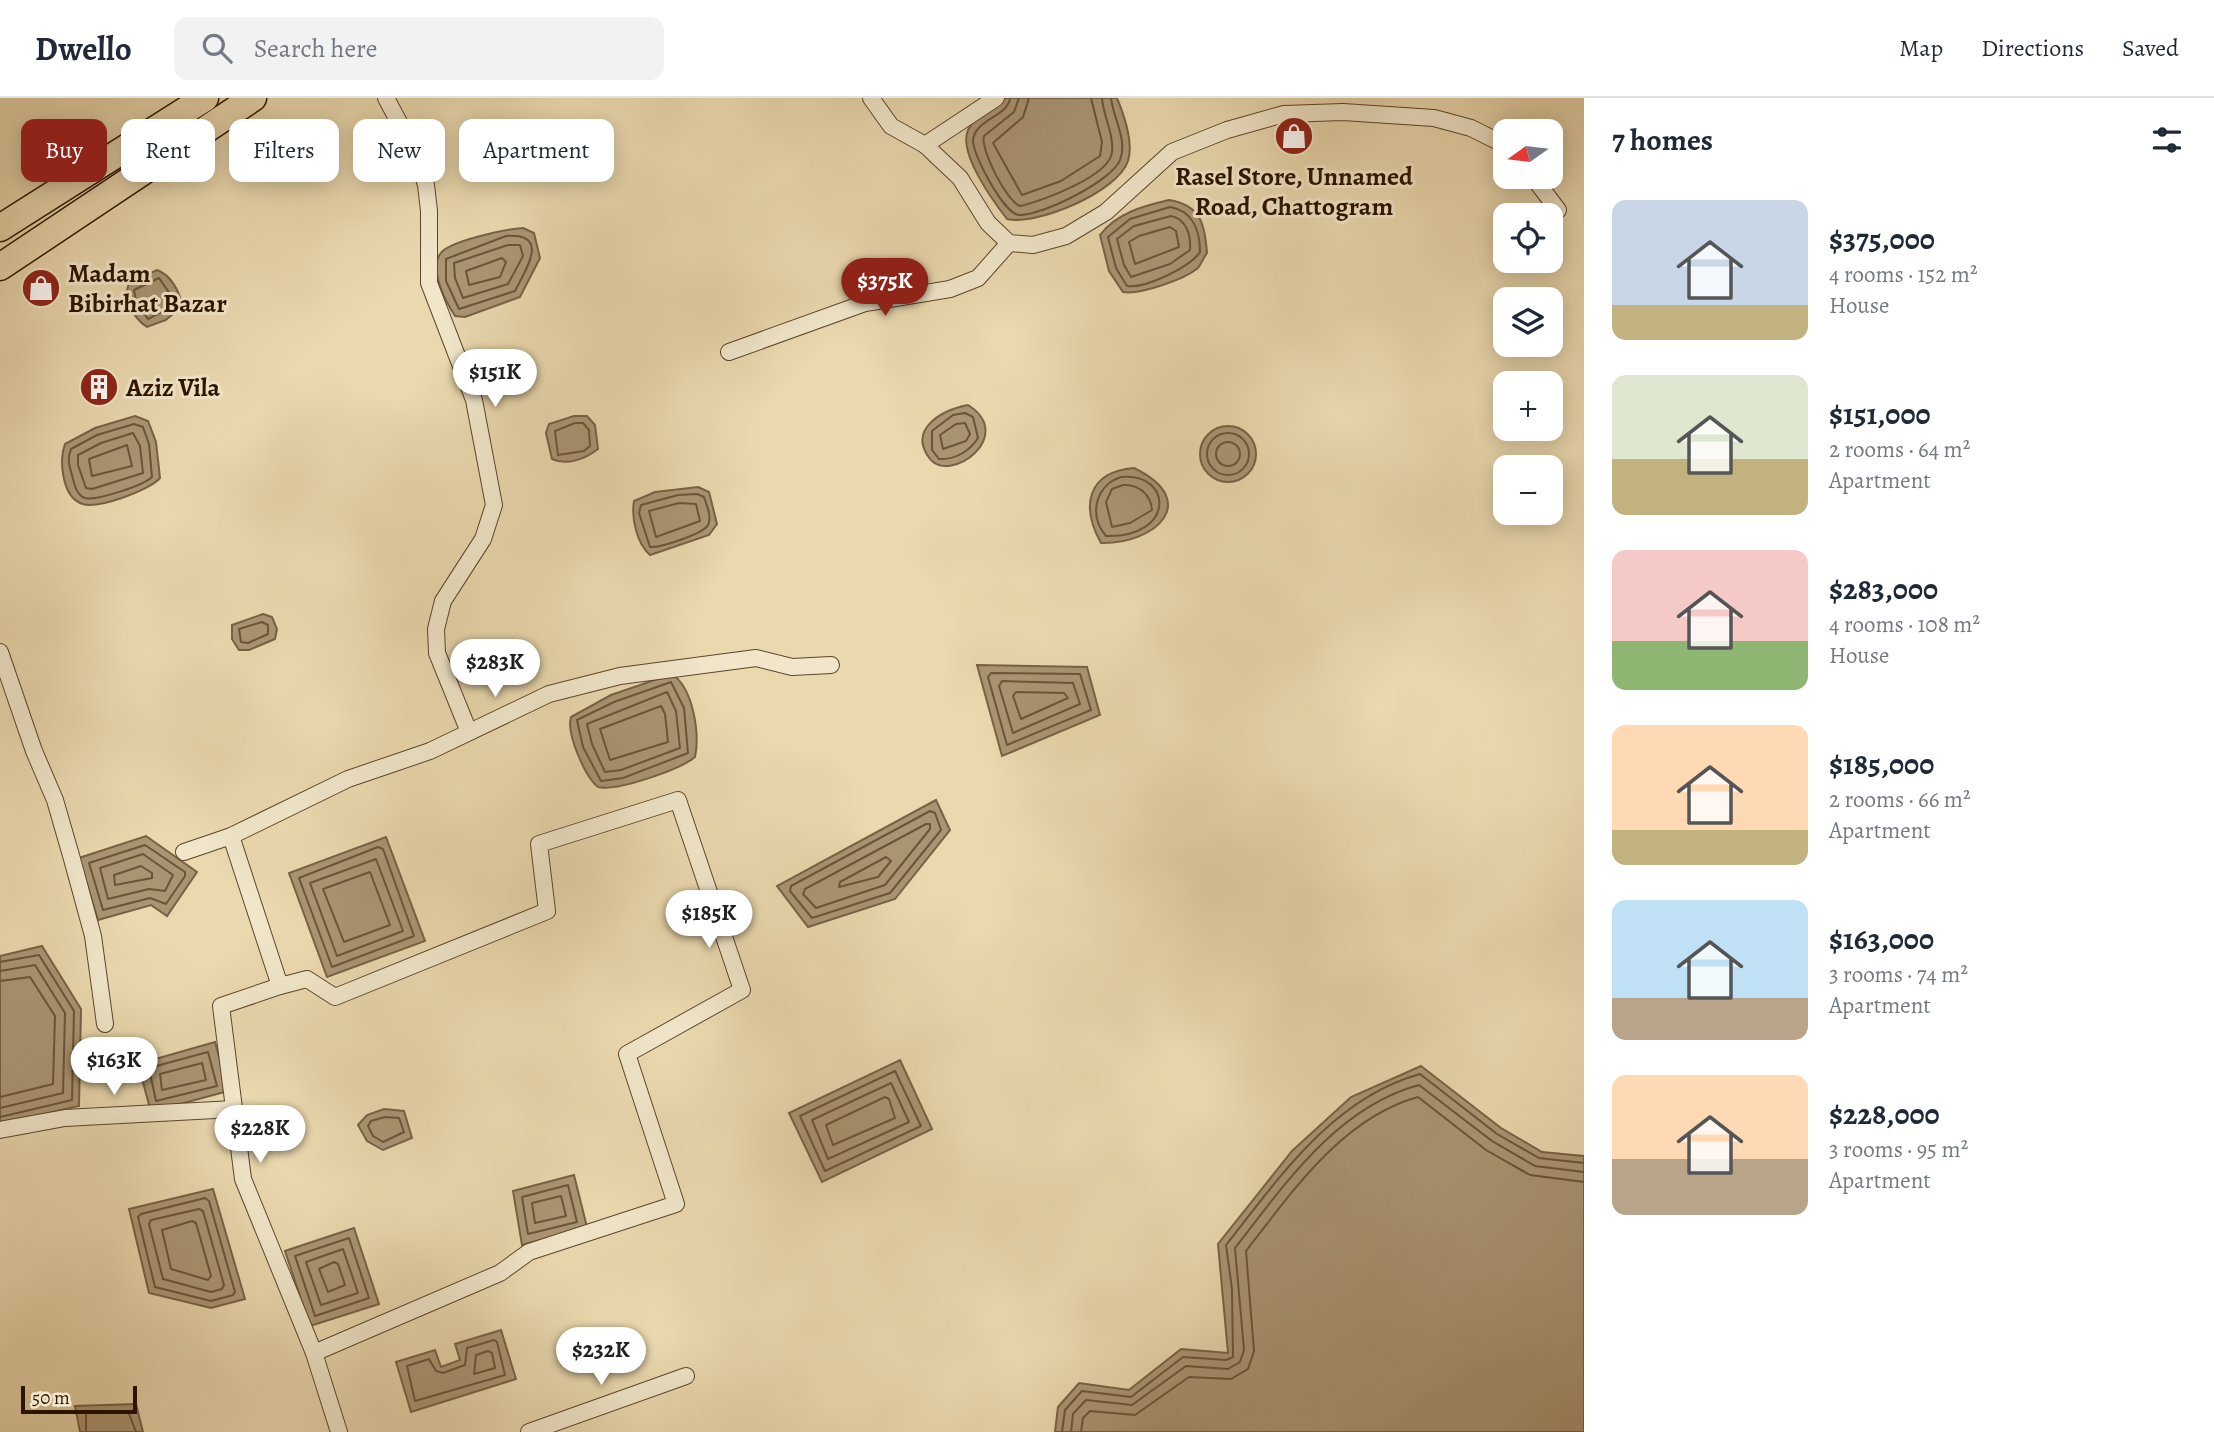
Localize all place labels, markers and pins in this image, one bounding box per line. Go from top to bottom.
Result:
shop icon: Rasel Store, Unnamed Road, Chattogram [1273,115,1315,157]
place label: Rasel Store, Unnamed Road, Chattogram [1175,159,1414,224]
place label: Madam Bibirhat Bazar [68,256,227,321]
pin: $375K [836,258,934,318]
shop icon: Madam Bibirhat Bazar [20,267,62,309]
pin: $151K [446,350,544,409]
building icon: Aziz Vila [78,366,120,408]
place label: Aziz Vila [125,370,221,405]
pin: $283K [446,640,544,699]
pin: $185K [660,890,758,950]
pin: $163K [65,1038,163,1097]
pin: $228K [211,1105,309,1165]
pin: $232K [552,1328,650,1387]

